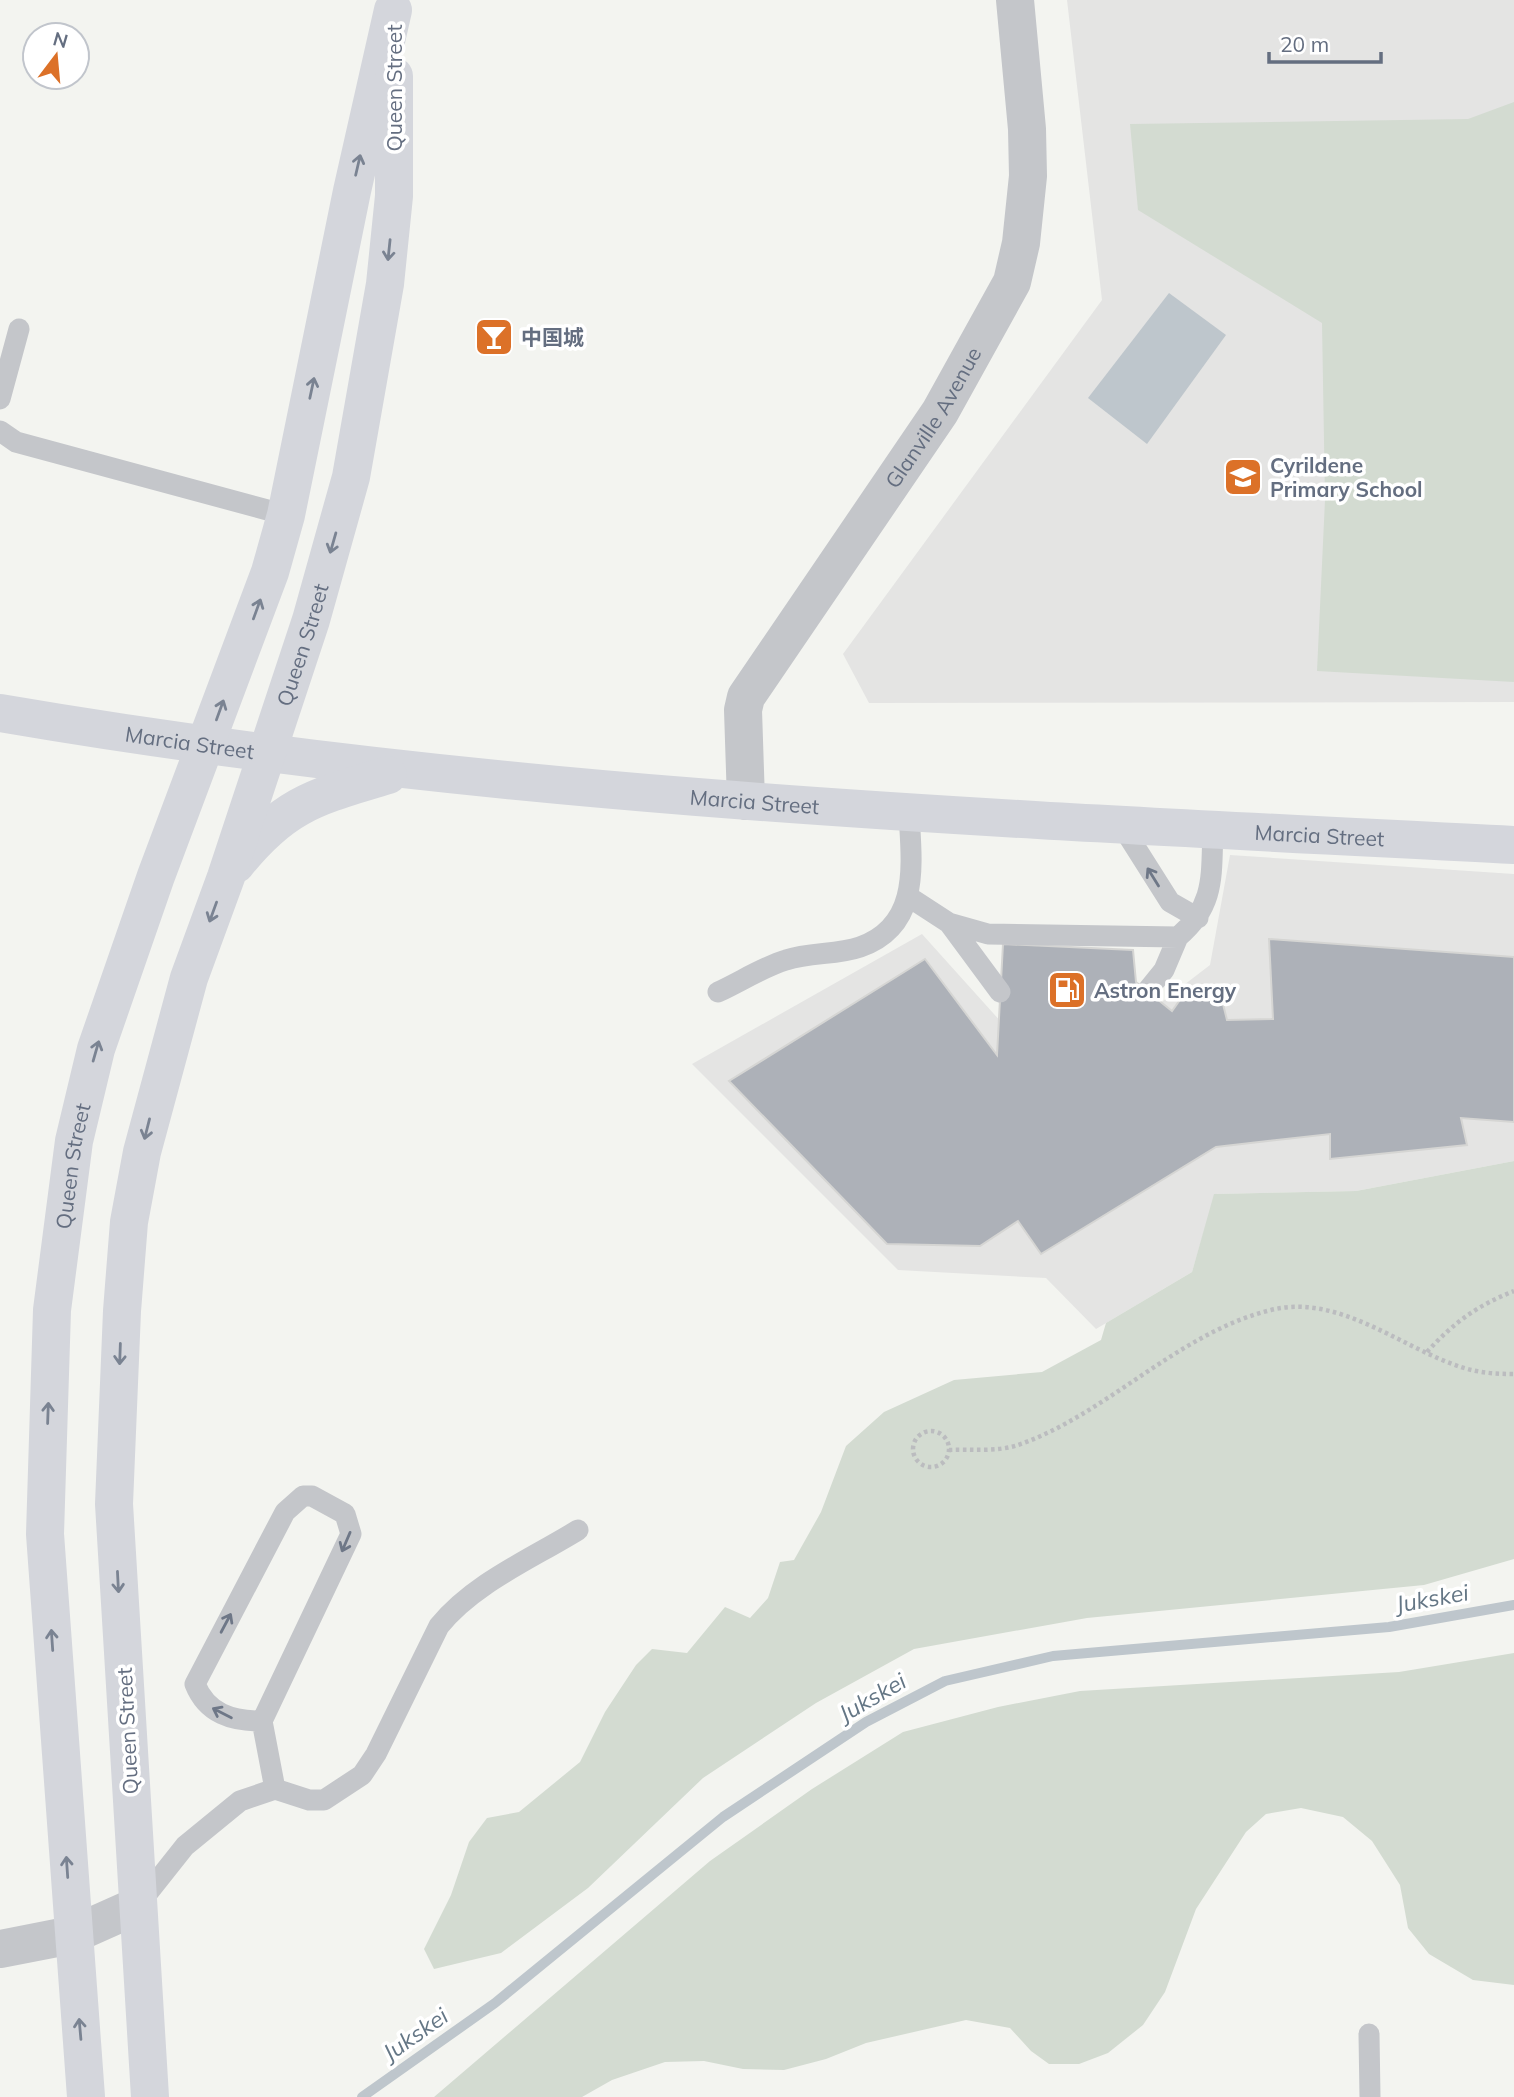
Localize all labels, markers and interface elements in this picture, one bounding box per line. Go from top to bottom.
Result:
north arrow [21,21,91,91]
scale bar [1269,21,1381,65]
street label: Queen Street [381,24,407,152]
text: N [50,26,71,53]
text: 20 m [1280,31,1329,57]
one-way arrow [352,155,365,177]
one-way arrow [382,238,395,261]
bar icon: 中国城 [473,316,515,358]
place label: 中国城 [521,324,584,350]
street label: Glanville Avenue [879,342,987,493]
one-way arrow [306,377,320,400]
place label: Cyrildene Primary School [1270,452,1423,502]
school or university icon: Cyrildene Primary School [1222,456,1264,498]
one-way arrow [326,531,339,554]
street label: Queen Street [270,581,334,709]
one-way arrow [252,598,264,620]
one-way arrow [215,699,227,721]
street label: Marcia Street [124,720,256,764]
street label: Marcia Street [689,783,820,819]
street label: Marcia Street [1254,819,1385,851]
one-way arrow [1146,867,1160,887]
one-way arrow [206,900,218,922]
fuel station icon: Astron Energy [1046,969,1088,1011]
place label: Astron Energy [1094,977,1237,1003]
one-way arrow [91,1041,104,1063]
street label: Queen Street [50,1100,96,1231]
one-way arrow [140,1117,153,1140]
one-way arrow [114,1343,127,1366]
one-way arrow [41,1402,54,1425]
one-way arrow [339,1531,352,1553]
one-way arrow [112,1570,125,1593]
water label: Jukskei [1391,1577,1471,1619]
one-way arrow [220,1614,234,1634]
one-way arrow [45,1629,58,1652]
water label: Jukskei [831,1666,911,1729]
street label: Queen Street [111,1667,143,1795]
one-way arrow [212,1706,233,1720]
one-way arrow [60,1856,73,1879]
water label: Jukskei [375,2001,454,2068]
one-way arrow [73,2018,86,2041]

